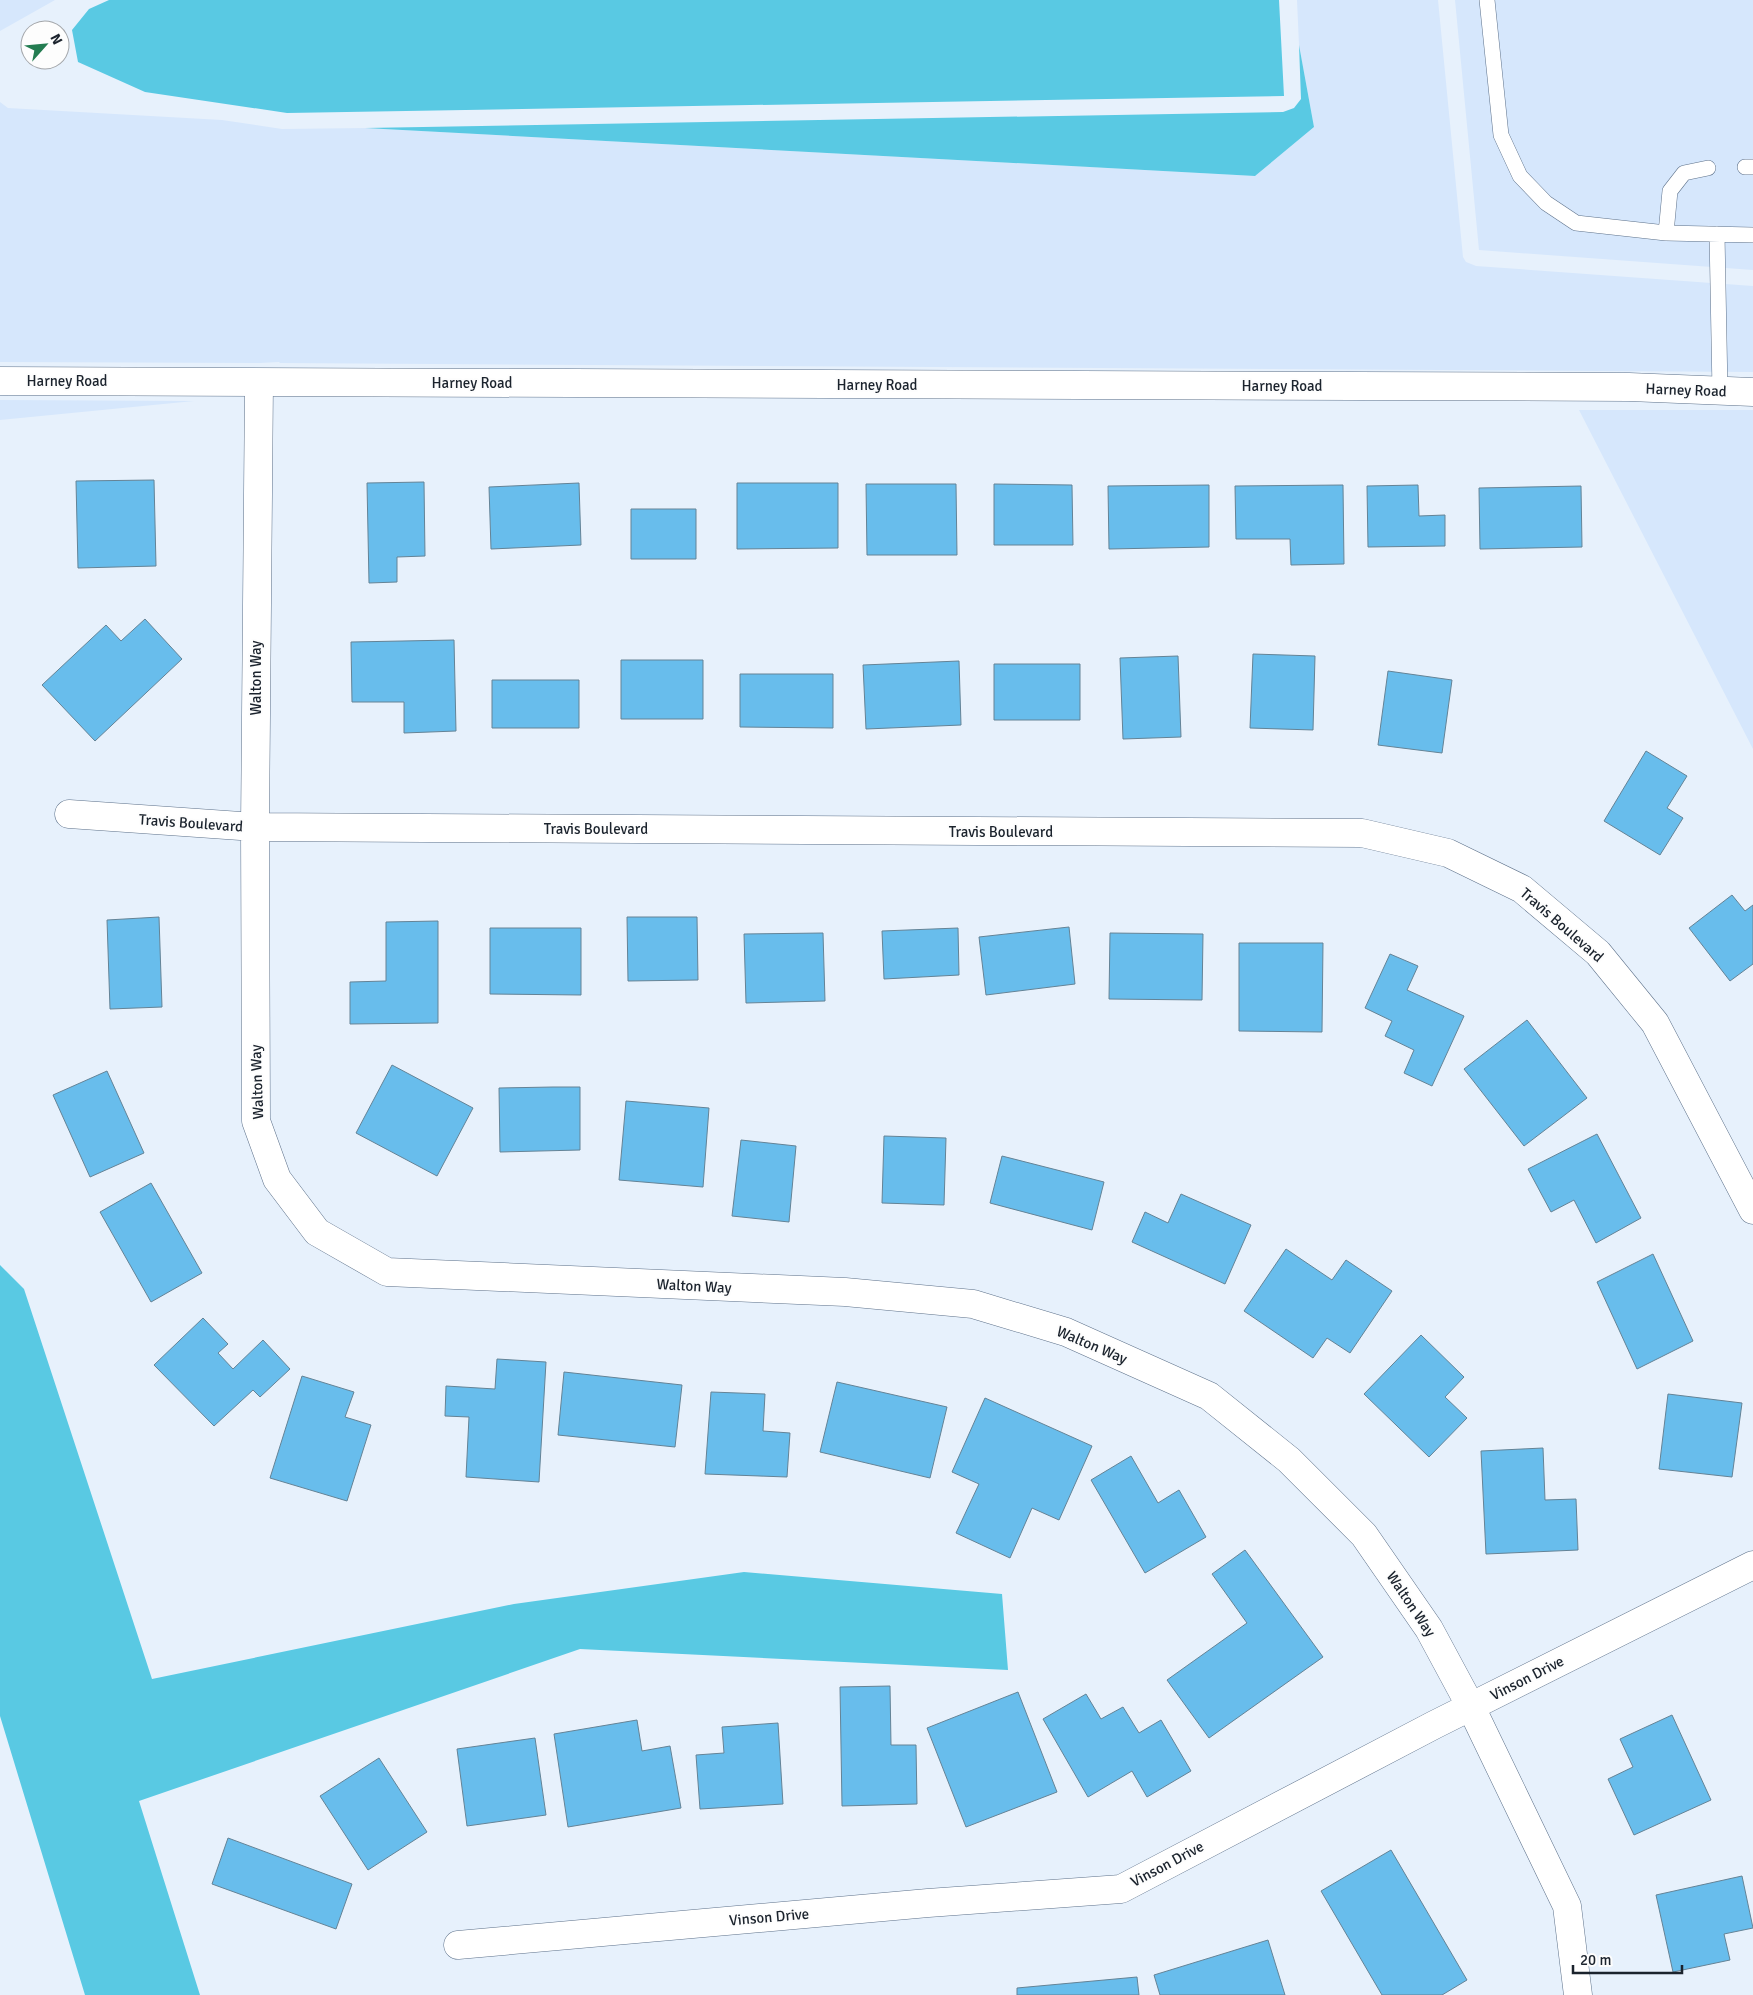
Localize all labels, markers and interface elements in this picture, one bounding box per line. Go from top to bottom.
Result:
north arrow [20,20,70,70]
text: N [46,31,66,48]
street label: Harney Road [26,372,108,390]
street label: Harney Road [431,374,513,392]
street label: Harney Road [836,376,918,394]
street label: Harney Road [1241,377,1323,395]
street label: Harney Road [1645,380,1727,400]
street label: Walton Way [247,641,265,716]
street label: Travis Boulevard [138,810,244,836]
street label: Travis Boulevard [544,820,648,838]
street label: Travis Boulevard [949,823,1053,841]
street label: Travis Boulevard [1517,884,1607,966]
street label: Walton Way [247,1044,267,1120]
street label: Walton Way [656,1275,732,1297]
street label: Walton Way [1054,1322,1130,1368]
street label: Walton Way [1383,1568,1439,1640]
street label: Vinson Drive [1487,1652,1567,1704]
street label: Vinson Drive [1127,1837,1207,1891]
street label: Vinson Drive [728,1905,810,1929]
scale bar [1573,1942,1682,1974]
text: 20 m [1580,1951,1611,1969]

